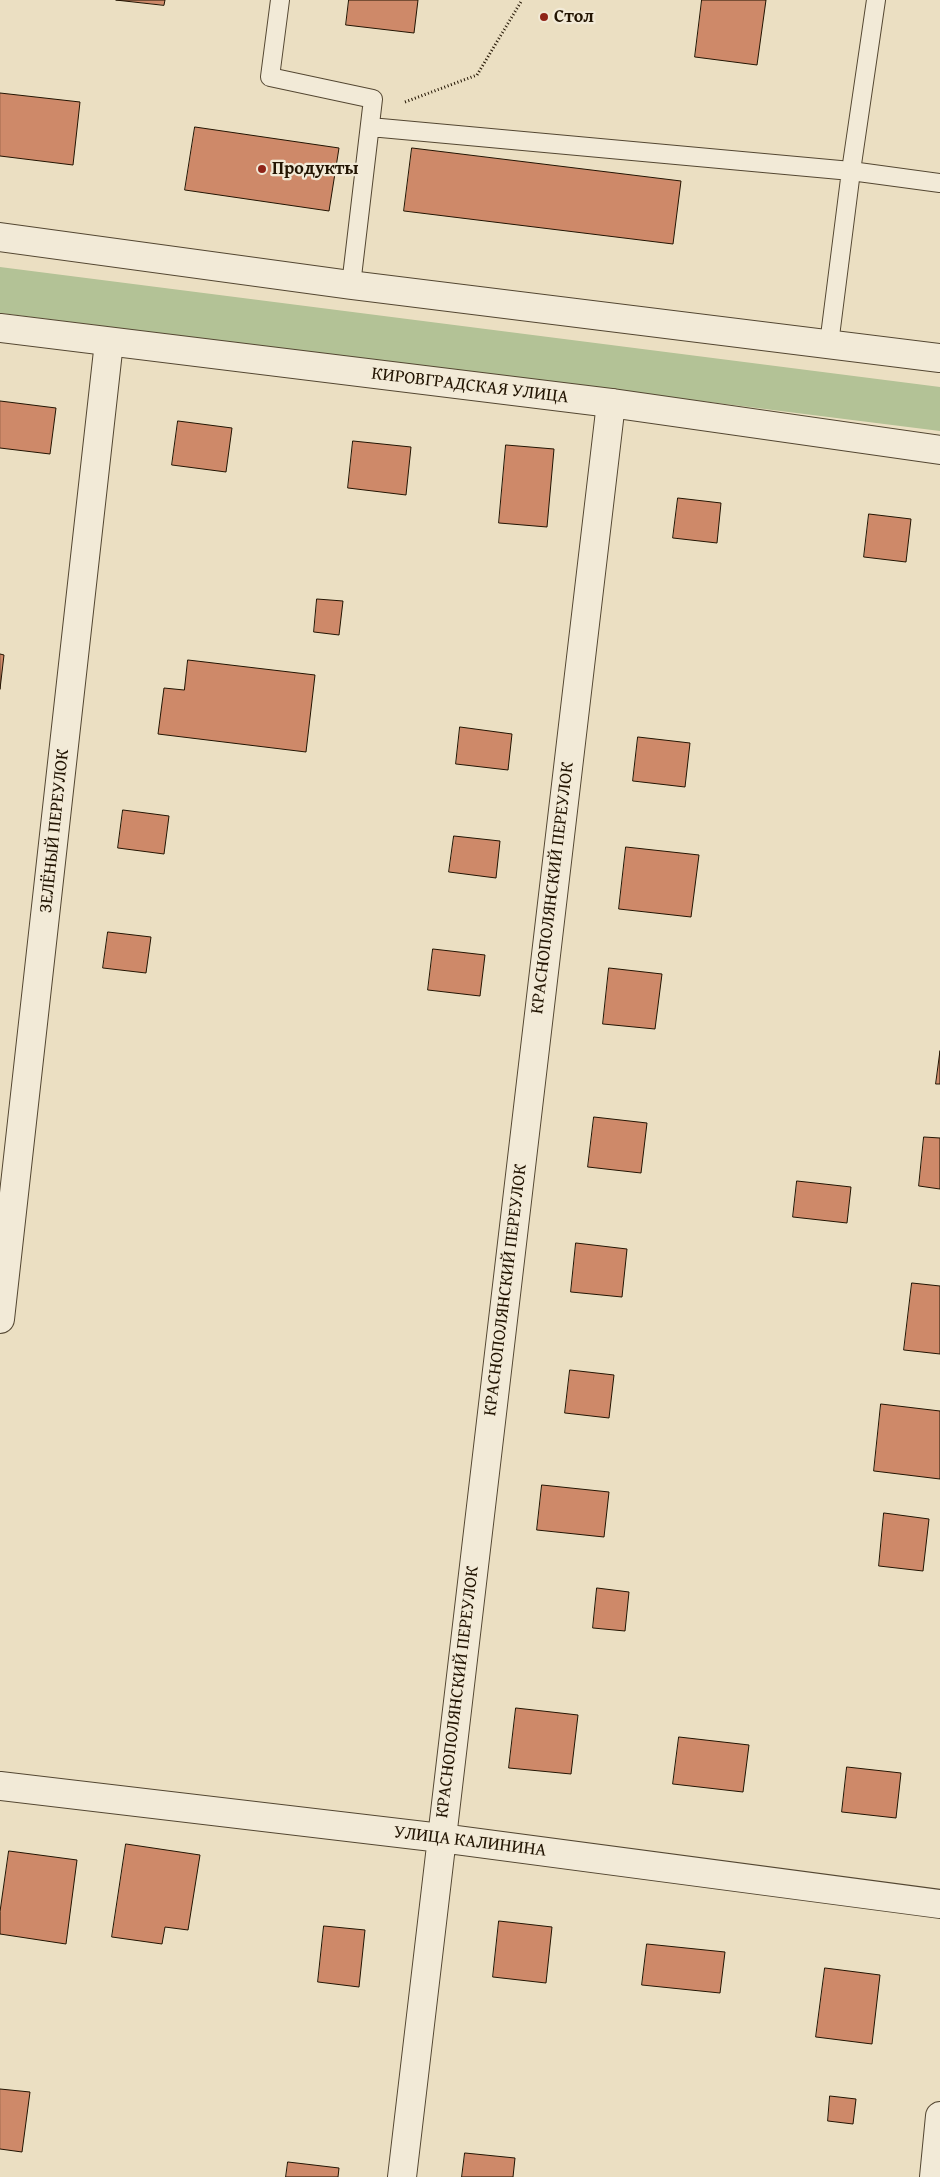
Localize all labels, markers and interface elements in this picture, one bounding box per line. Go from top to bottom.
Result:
place label: Стол [554,6,594,28]
marker: Стол [538,11,550,23]
place label: Продукты [272,158,358,180]
marker: Продукты [256,163,268,175]
street label: КИРОВГРАДСКАЯ УЛИЦА [370,363,570,409]
street label: ЗЕЛЁНЫЙ ПЕРЕУЛОК [36,748,74,914]
street label: КРАСНОПОЛЯНСКИЙ ПЕРЕУЛОК [527,761,579,1015]
street label: КРАСНОПОЛЯНСКИЙ ПЕРЕУЛОК [480,1163,532,1417]
street label: КРАСНОПОЛЯНСКИЙ ПЕРЕУЛОК [432,1565,484,1819]
street label: УЛИЦА КАЛИНИНА [393,1822,547,1862]

